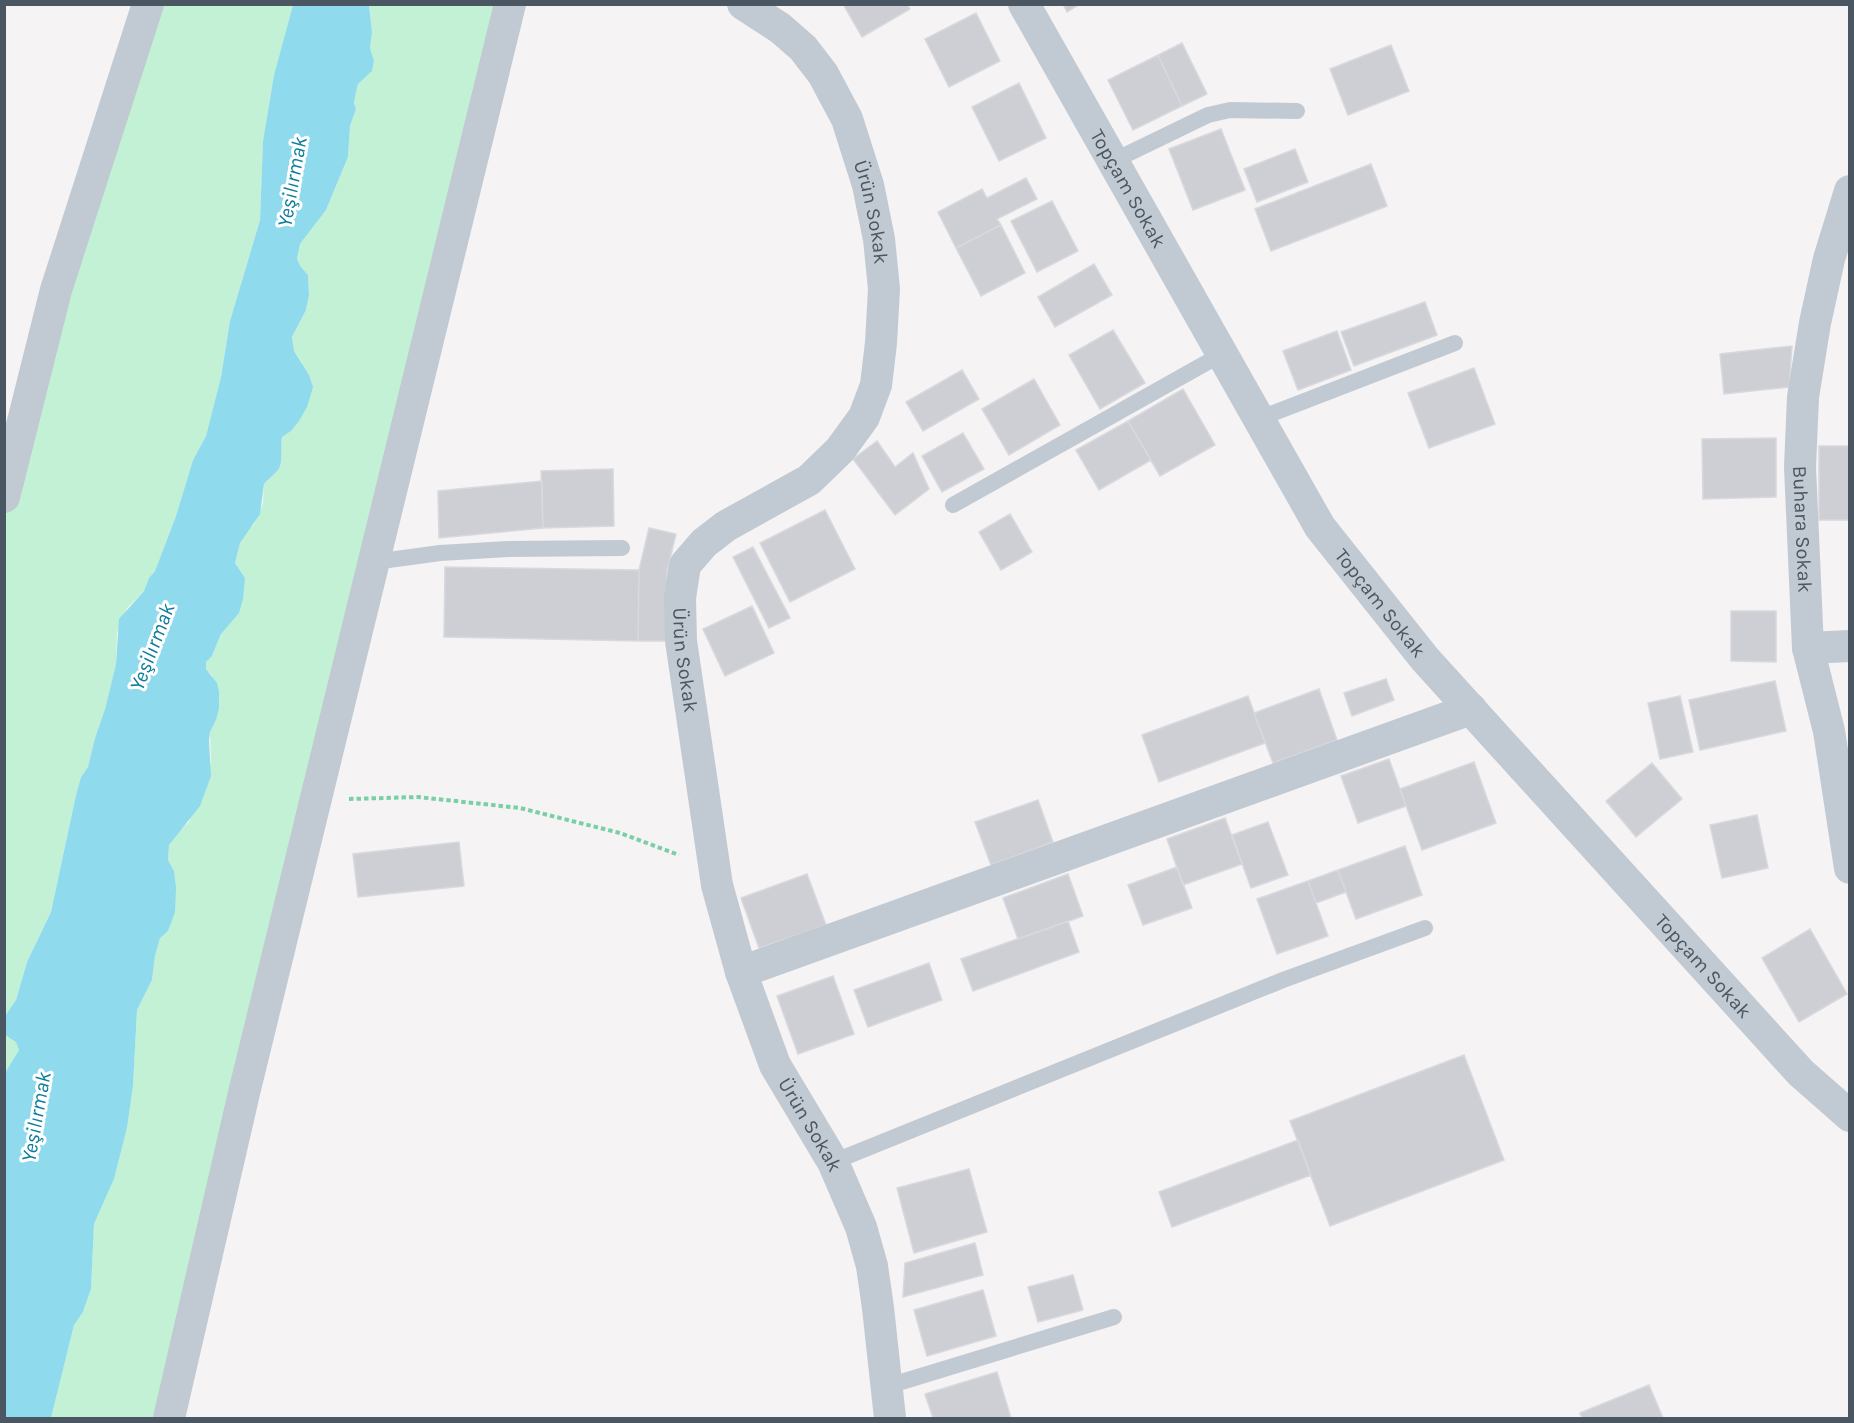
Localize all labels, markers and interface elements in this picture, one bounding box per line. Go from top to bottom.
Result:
street label: Topçam Sokak [1086,125,1171,252]
water label: Yeşilırmak [272,135,312,229]
street label: Ürün Sokak [849,157,893,265]
street label: Buhara Sokak [1788,465,1817,593]
street label: Topçam Sokak [1330,544,1431,662]
water label: Yeşilırmak [124,600,180,694]
street label: Ürün Sokak [669,607,703,714]
street label: Topçam Sokak [1651,909,1757,1023]
water label: Yeşilırmak [16,1070,56,1164]
street label: Ürün Sokak [774,1073,847,1175]

